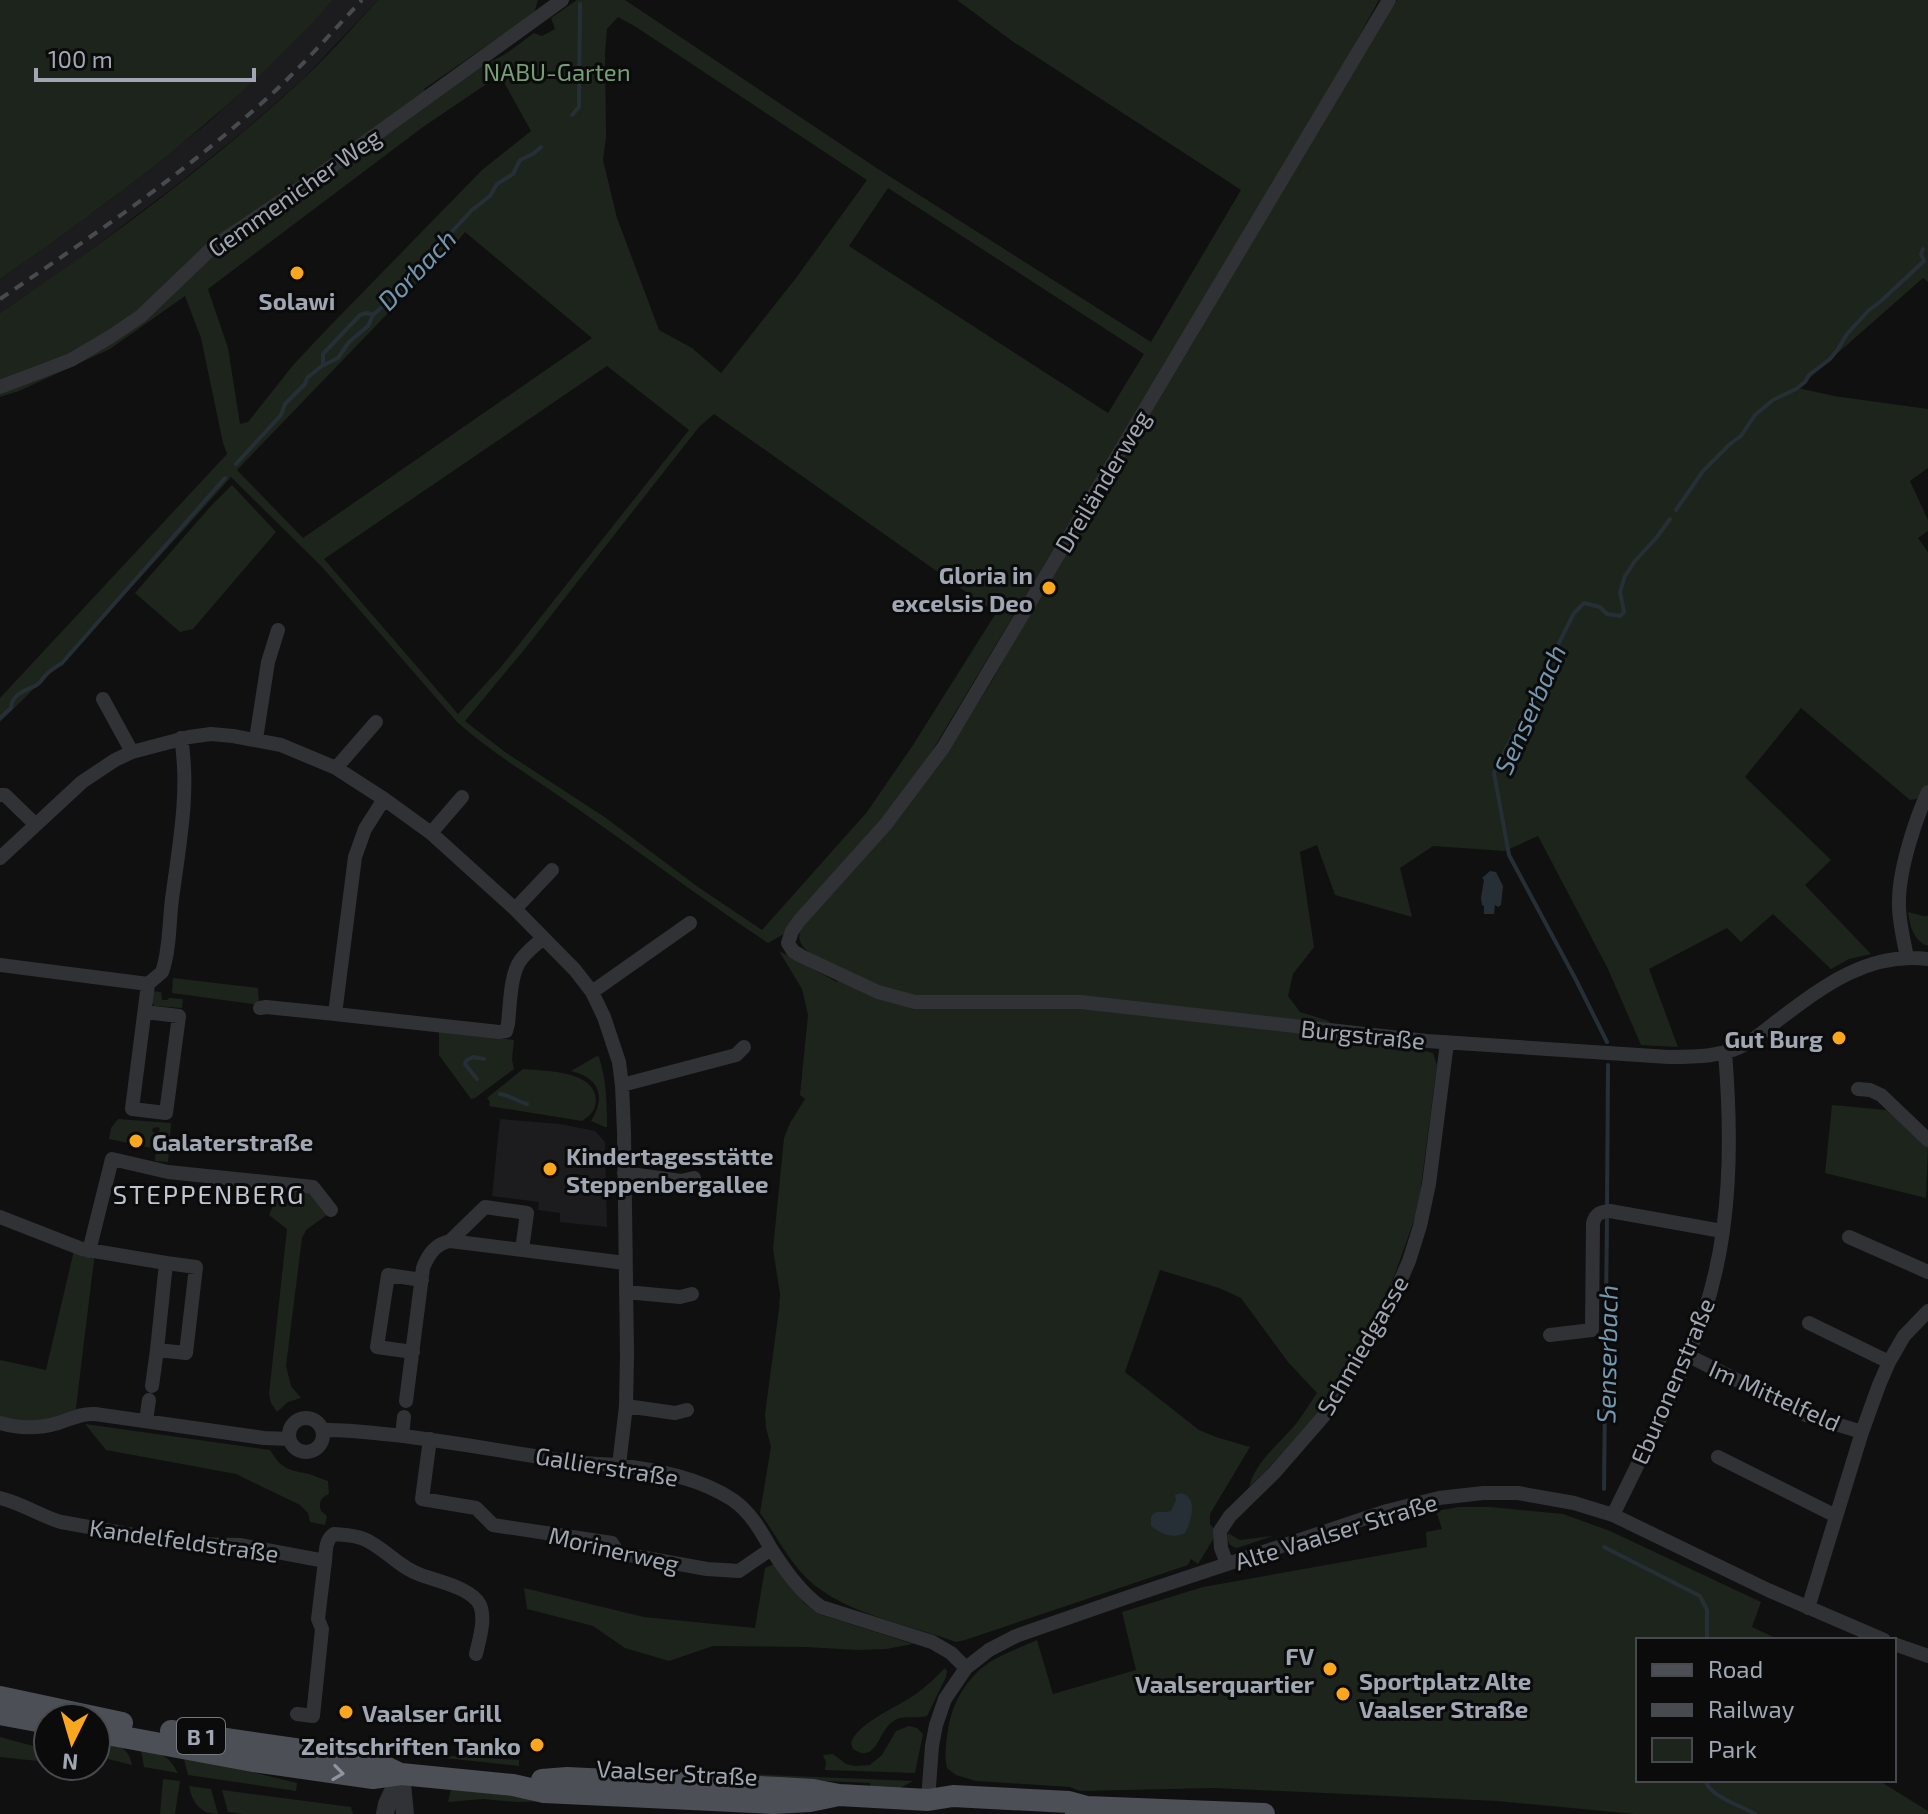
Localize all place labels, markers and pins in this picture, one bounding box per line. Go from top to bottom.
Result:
marker: Solawi [288,264,306,282]
place label: Solawi [259,286,335,315]
place label: Gloria in excelsis Deo [891,560,1033,617]
marker: Gloria in excelsis Deo [1040,579,1058,597]
place label: Gut Burg [1724,1024,1823,1053]
marker: Gut Burg [1830,1029,1848,1047]
place label: Galaterstraße [152,1127,313,1156]
marker: Galaterstraße [127,1132,145,1150]
place label: Kindertagesstätte Steppenbergallee [566,1141,773,1198]
marker: Kindertagesstätte Steppenbergallee [541,1160,559,1178]
place label: FV Vaalserquartier [1135,1641,1315,1698]
marker: FV Vaalserquartier [1321,1660,1339,1678]
place label: Sportplatz Alte Vaalser Straße [1359,1666,1531,1723]
marker: Sportplatz Alte Vaalser Straße [1334,1685,1352,1703]
place label: Vaalser Grill [362,1698,501,1727]
marker: Vaalser Grill [337,1703,355,1721]
place label: Zeitschriften Tanko [301,1731,521,1760]
marker: Zeitschriften Tanko [528,1736,546,1754]

